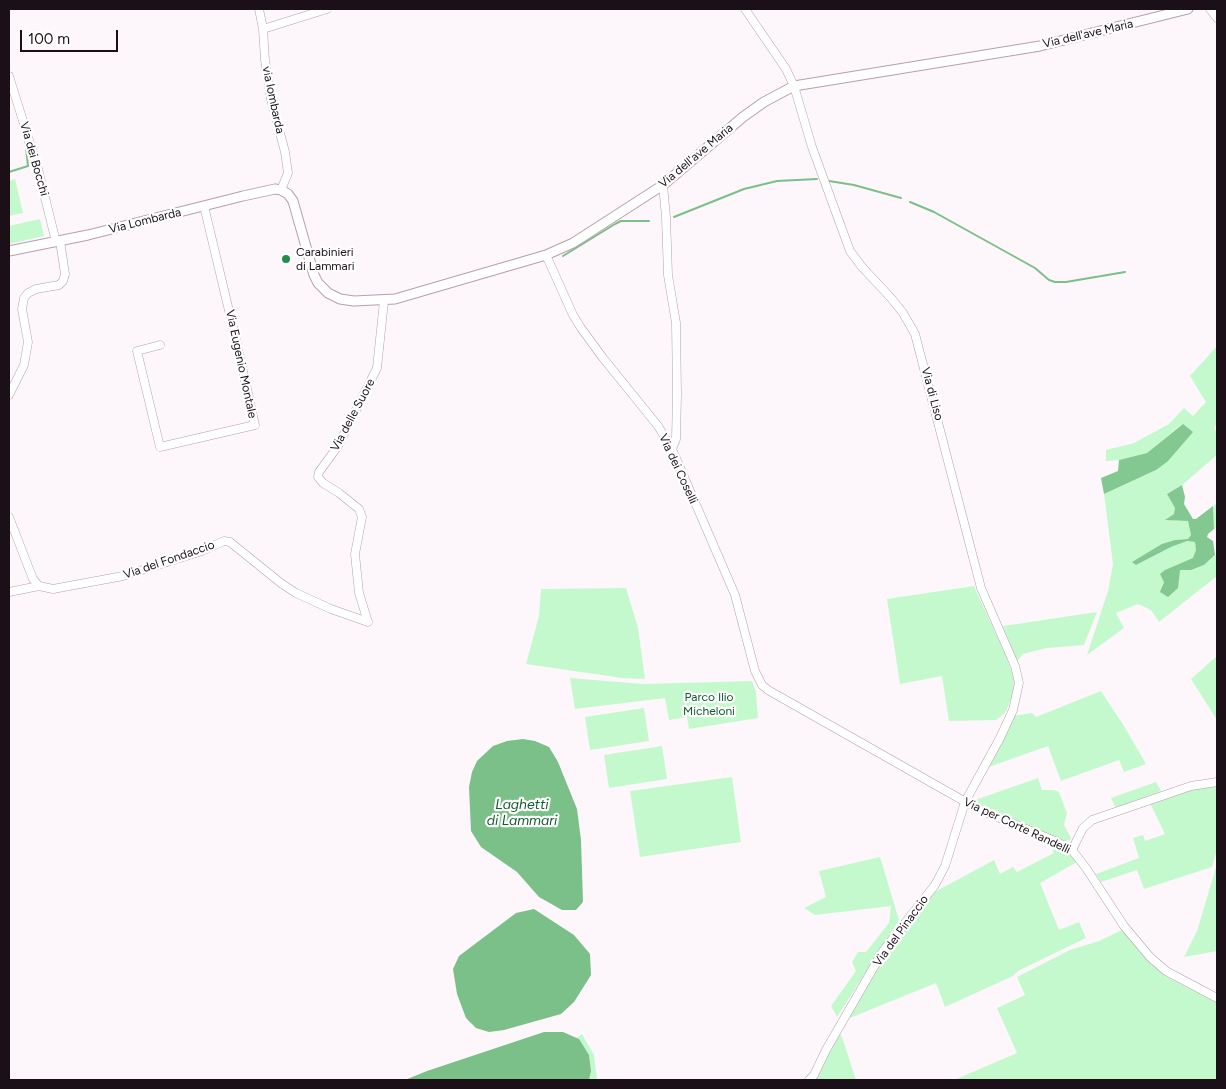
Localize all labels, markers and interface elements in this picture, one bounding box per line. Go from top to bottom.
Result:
street label: Via dell'ave Maria [1041,17,1135,51]
scale bar [22,20,120,52]
text: 100 m [28,30,70,48]
street label: via lombarda [259,65,287,135]
street label: Via dei Bocchi [17,120,51,198]
street label: Via dell'ave Maria [656,121,736,191]
street label: Via Lombarda [107,205,183,237]
place label: Carabinieri di Lammari [296,245,355,273]
marker: Carabinieri di Lammari [280,253,292,265]
street label: Via Eugenio Montale [222,308,260,420]
street label: Via di Liso [918,366,946,422]
street label: Via delle Suore [328,376,378,454]
street label: Via dei Coselli [656,432,700,506]
street label: Via del Fondaccio [122,538,216,582]
park label: Parco Ilio Micheloni [683,690,735,718]
street label: Via per Corte Randelli [961,795,1073,857]
water label: Laghetti di Lammari [487,797,557,830]
street label: Via del Pinaccio [870,893,932,969]

